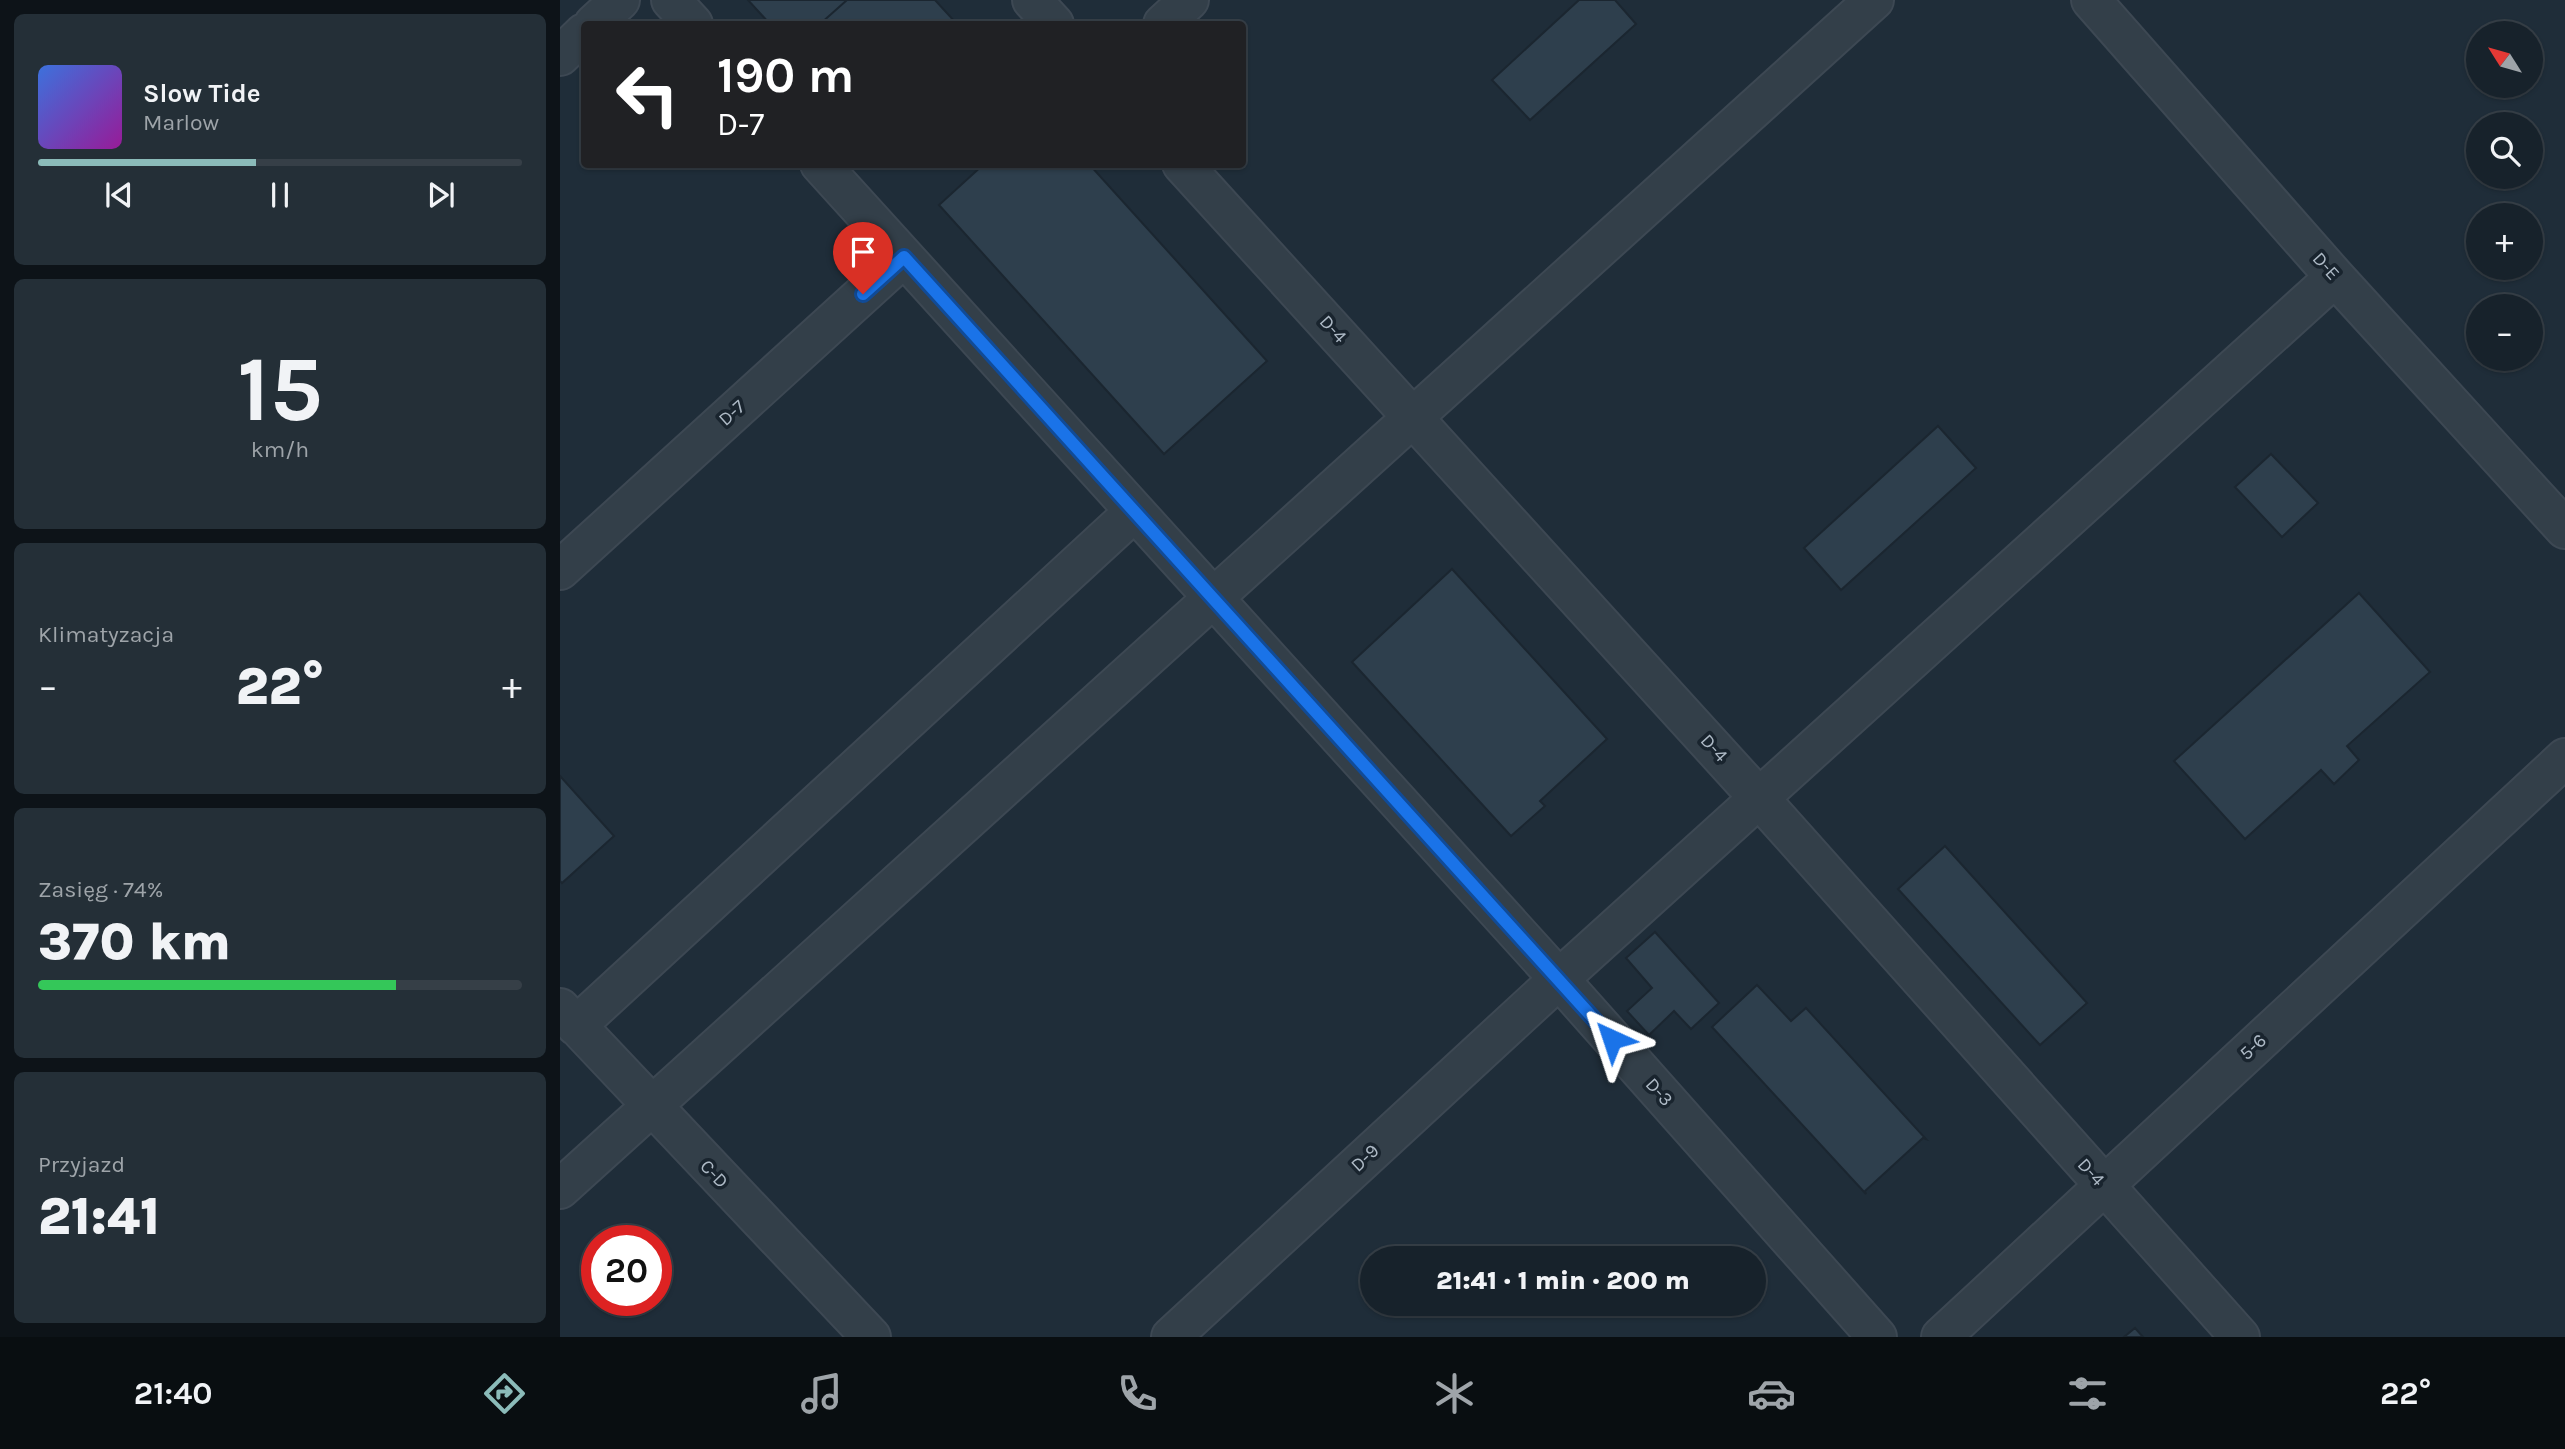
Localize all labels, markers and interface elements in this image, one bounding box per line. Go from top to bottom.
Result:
north arrow [2466,21,2543,98]
map controls [2466,21,2543,371]
text: 190 m [717,47,854,104]
icon: left [602,49,693,140]
text: Slow Tide [143,78,261,109]
text: D-7 [717,106,764,143]
text: Marlow [143,109,219,136]
button: search [2466,112,2543,189]
icon: previous [100,176,138,214]
icon: pause [261,176,299,214]
icon: next [422,176,460,214]
button: + [2466,203,2543,280]
pin [833,222,893,294]
icon: arrive [844,233,882,271]
street label: D-E [2308,248,2344,284]
button: − [2466,294,2543,371]
street label: D-4 [1315,311,1351,348]
text: 15 [237,337,323,443]
street label: D-7 [714,395,750,431]
text: km/h [251,436,309,463]
text: Klimatyzacja [38,621,174,648]
text: 22° [236,656,324,717]
text: − [38,664,58,709]
text: + [502,664,522,709]
street label: D-4 [1696,730,1732,767]
text: Zasięg · 74% [38,876,163,903]
text: 370 km [38,911,231,972]
position arrow [1575,1002,1649,1076]
street label: 5-6 [2235,1029,2271,1065]
street label: D-3 [1641,1073,1677,1111]
street label: D-9 [1346,1140,1384,1176]
text: Przyjazd [38,1151,125,1178]
street label: D-4 [2073,1154,2109,1191]
street label: C-D [695,1155,733,1193]
text: 21:41 [38,1186,160,1247]
speed limit sign: 20 [581,1225,672,1316]
text: 21:41 · 1 min · 200 m [1436,1265,1690,1296]
icon: directions [480,1369,529,1418]
icon: music [797,1369,846,1418]
icon: phone [1113,1369,1162,1418]
icon: climate [1430,1369,1479,1418]
icon: car [1747,1369,1796,1418]
icon: filters [2063,1369,2112,1418]
text: 21:40 [134,1375,213,1412]
text: 22° [2380,1375,2431,1412]

